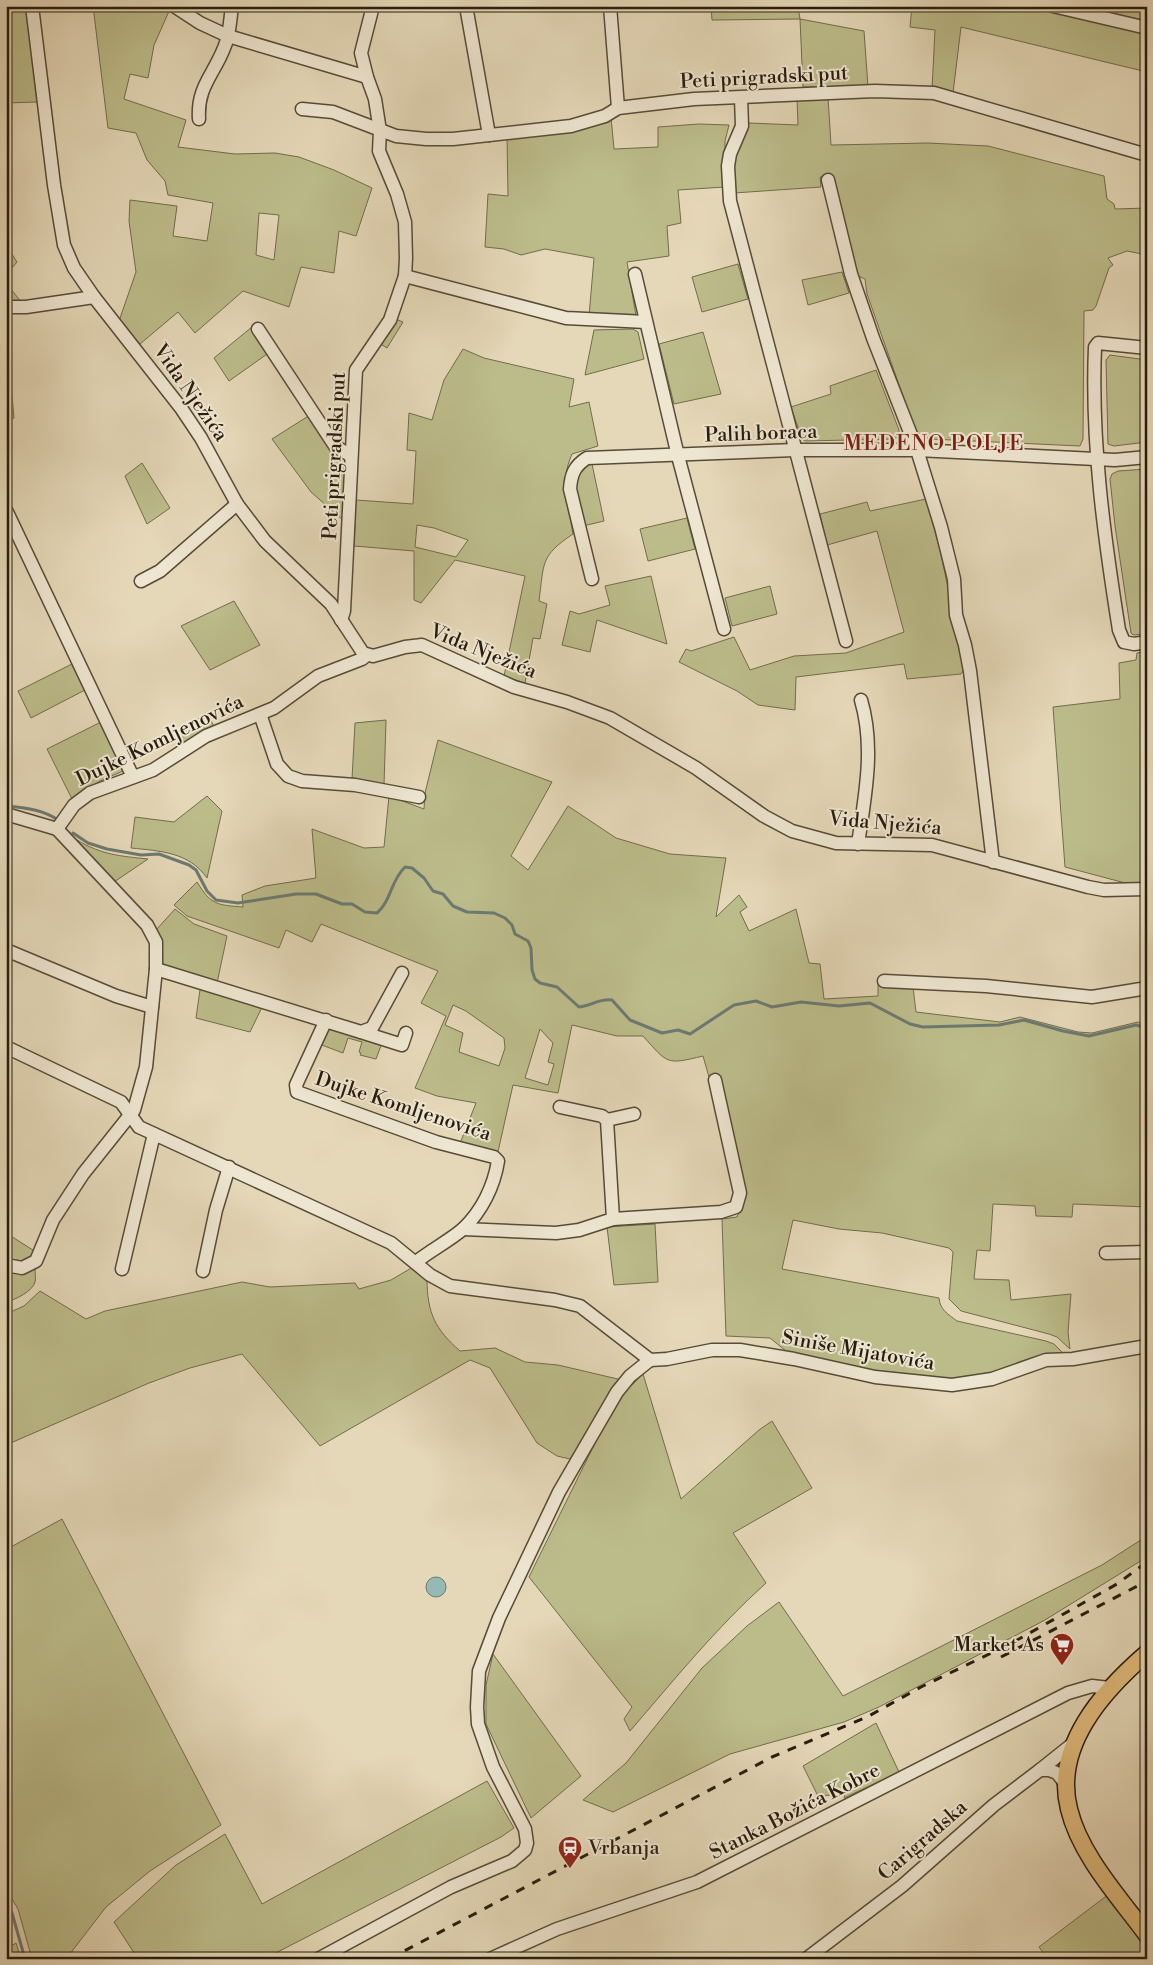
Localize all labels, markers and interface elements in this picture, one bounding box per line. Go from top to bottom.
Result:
street label: Peti prigradski put [679,61,849,95]
street label: Vida Nježića [147,339,233,447]
street label: Peti prigradski put [318,371,352,541]
street label: Palih boraca [704,420,819,448]
district label: MEDENO POLJE [844,431,1024,457]
street label: Vida Nježića [425,619,541,685]
street label: Dujke Komljenovića [72,689,249,792]
street label: Vida Nježića [826,807,943,841]
street label: Dujke Komljenovića [312,1067,495,1147]
street label: Siniše Mijatovića [780,1325,937,1377]
supermarket icon: Market As [1049,1632,1075,1666]
place label: Market As [954,1633,1044,1658]
street label: Stanka Božića Kobre [706,1758,884,1866]
street label: Carigradska [873,1795,974,1887]
station icon: Vrbanja [557,1835,583,1869]
place label: Vrbanja [587,1836,661,1861]

